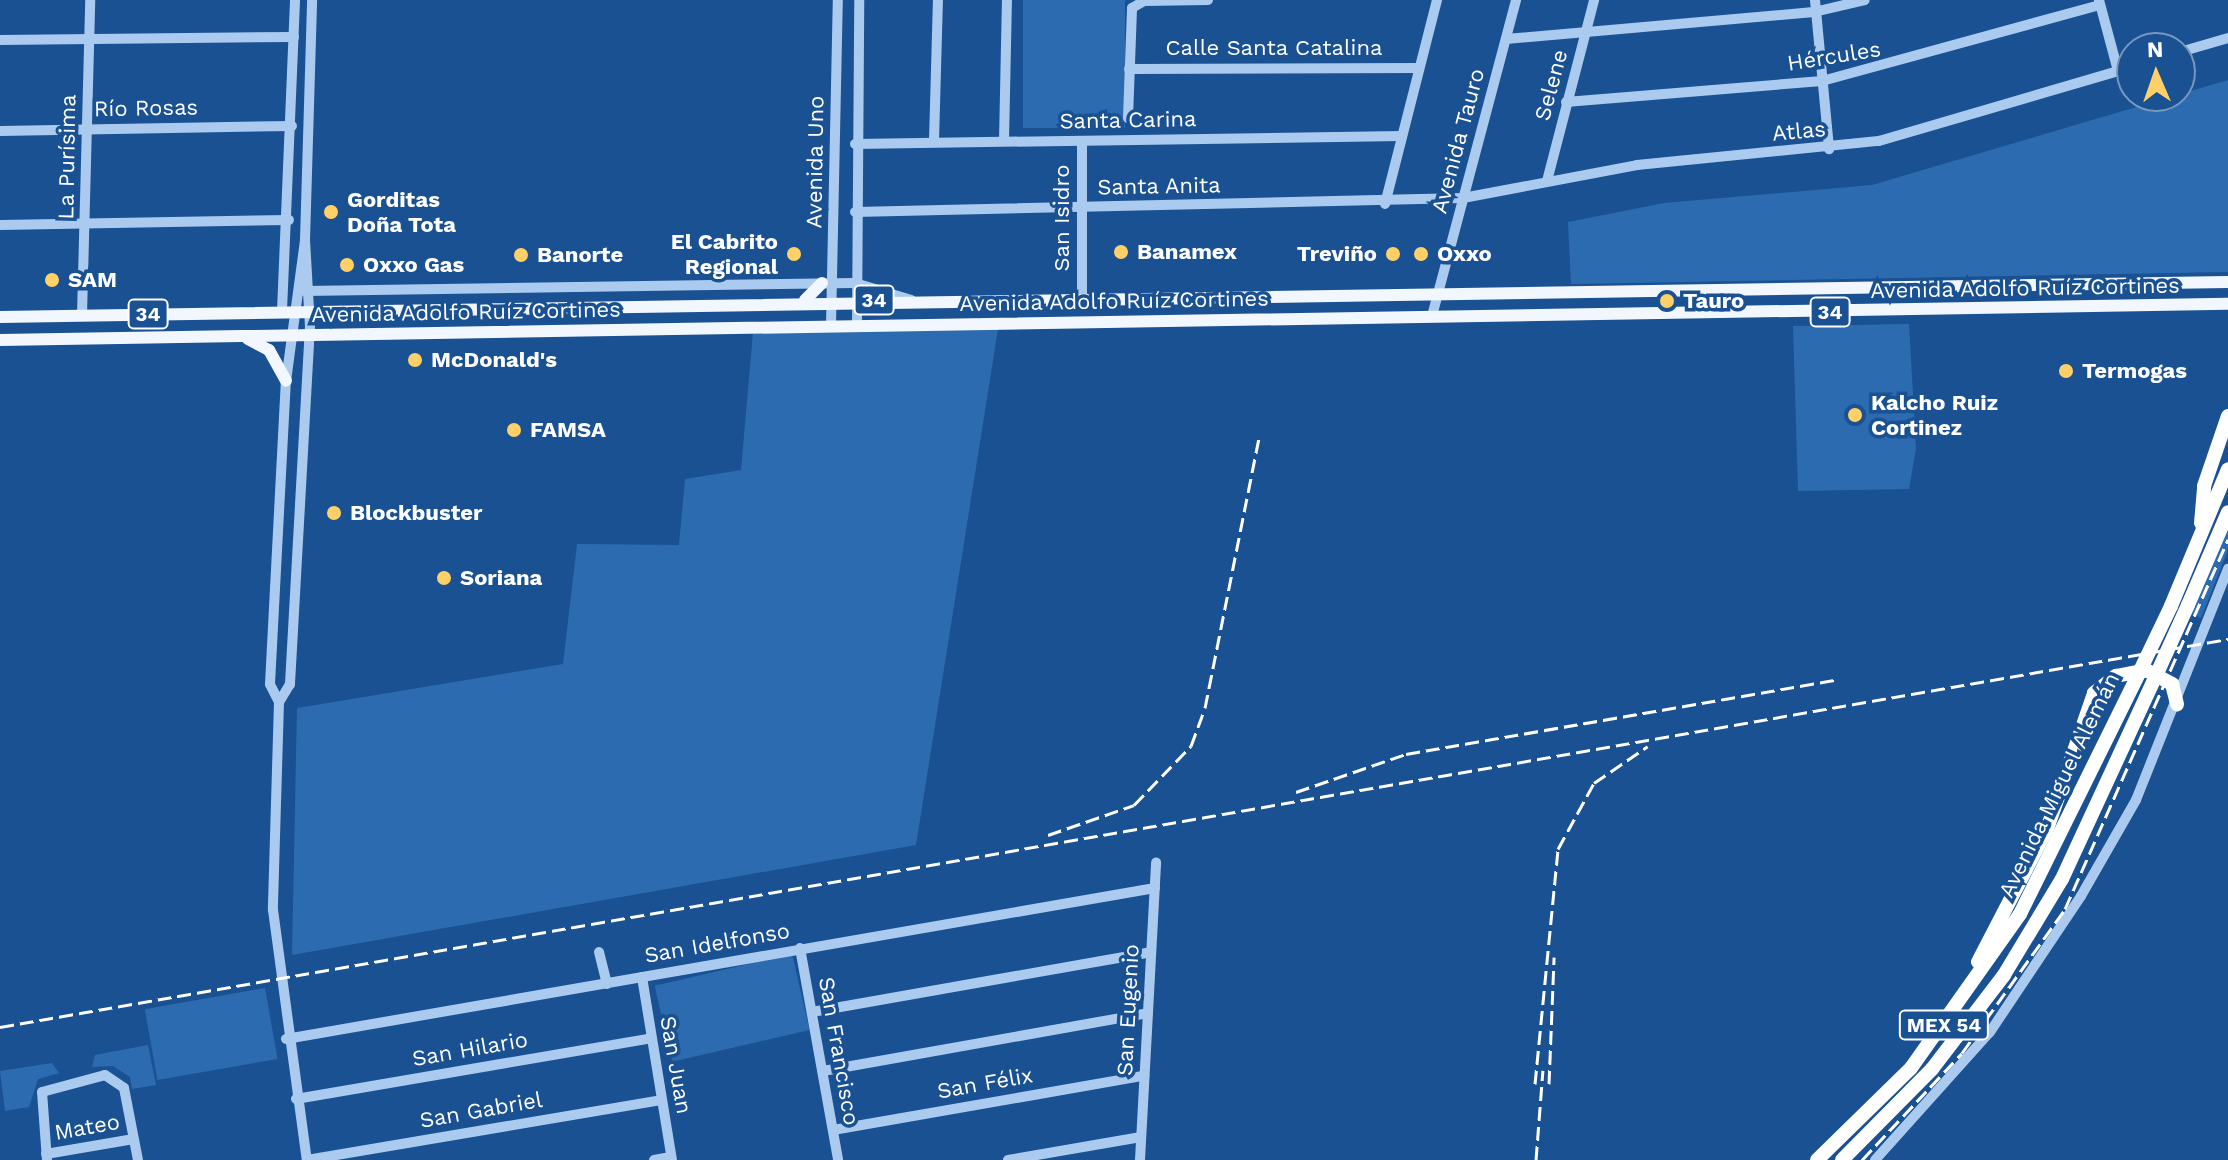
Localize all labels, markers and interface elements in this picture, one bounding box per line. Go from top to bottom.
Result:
north arrow [2116,32,2196,112]
street label: Calle Santa Catalina [1165,35,1383,61]
street label: Hércules [1785,36,1883,76]
text: N [2147,37,2164,62]
street label: Selene [1529,47,1573,123]
street label: Avenida Tauro [1426,65,1490,217]
street label: La Purísima [53,94,81,220]
street label: Río Rosas [94,94,198,122]
street label: Avenida Uno [801,95,829,229]
street label: Santa Carina [1059,106,1197,134]
street label: Atlas [1771,116,1827,146]
street label: San Isidro [1049,165,1075,271]
street label: Santa Anita [1096,172,1222,200]
place label: Gorditas Doña Tota [347,186,457,238]
marker: Gorditas Doña Tota [322,203,340,221]
place label: El Cabrito Regional [670,228,778,280]
place label: Banamex [1137,239,1237,265]
place label: Treviño [1297,241,1377,267]
place label: Oxxo [1437,241,1492,267]
place label: Banorte [537,242,623,268]
marker: Banamex [1112,243,1130,261]
marker: El Cabrito Regional [785,245,803,263]
marker: Treviño [1384,245,1402,263]
marker: Oxxo [1412,245,1430,263]
marker: Banorte [512,246,530,264]
place label: Oxxo Gas [363,252,464,278]
marker: Oxxo Gas [338,256,356,274]
place label: SAM [68,267,117,293]
marker: SAM [43,271,61,289]
street label: Avenida Adolfo Ruíz Cortines [1869,272,2181,304]
road number: 34 [852,284,896,316]
street label: Avenida Adolfo Ruíz Cortines [958,285,1270,317]
place label: Tauro [1683,288,1744,314]
marker: Tauro [1658,292,1676,310]
street label: Avenida Adolfo Ruíz Cortines [310,296,622,328]
road number: 34 [1808,296,1852,328]
road number: 34 [126,298,170,330]
place label: McDonald's [431,347,557,373]
marker: McDonald's [406,351,424,369]
place label: Termogas [2082,358,2187,384]
marker: Termogas [2057,362,2075,380]
place label: Kalcho Ruiz Cortinez [1871,389,1998,440]
marker: Kalcho Ruiz Cortinez [1846,406,1864,424]
place label: FAMSA [530,417,606,443]
marker: FAMSA [505,421,523,439]
place label: Blockbuster [350,500,483,526]
marker: Blockbuster [325,504,343,522]
place label: Soriana [460,565,542,591]
marker: Soriana [435,569,453,587]
street label: Avenida Miguel Alemán [1993,667,2125,903]
street label: San Idelfonso [642,917,792,969]
street label: San Eugenio [1111,943,1145,1077]
street label: San Francisco [813,975,865,1127]
road number: MEX 54 [1898,1009,1990,1041]
street label: San Juan [654,1014,698,1116]
street label: San Hilario [410,1026,530,1072]
street label: San Félix [935,1062,1035,1104]
street label: San Gabriel [418,1086,544,1134]
street label: Mateo [52,1108,122,1146]

